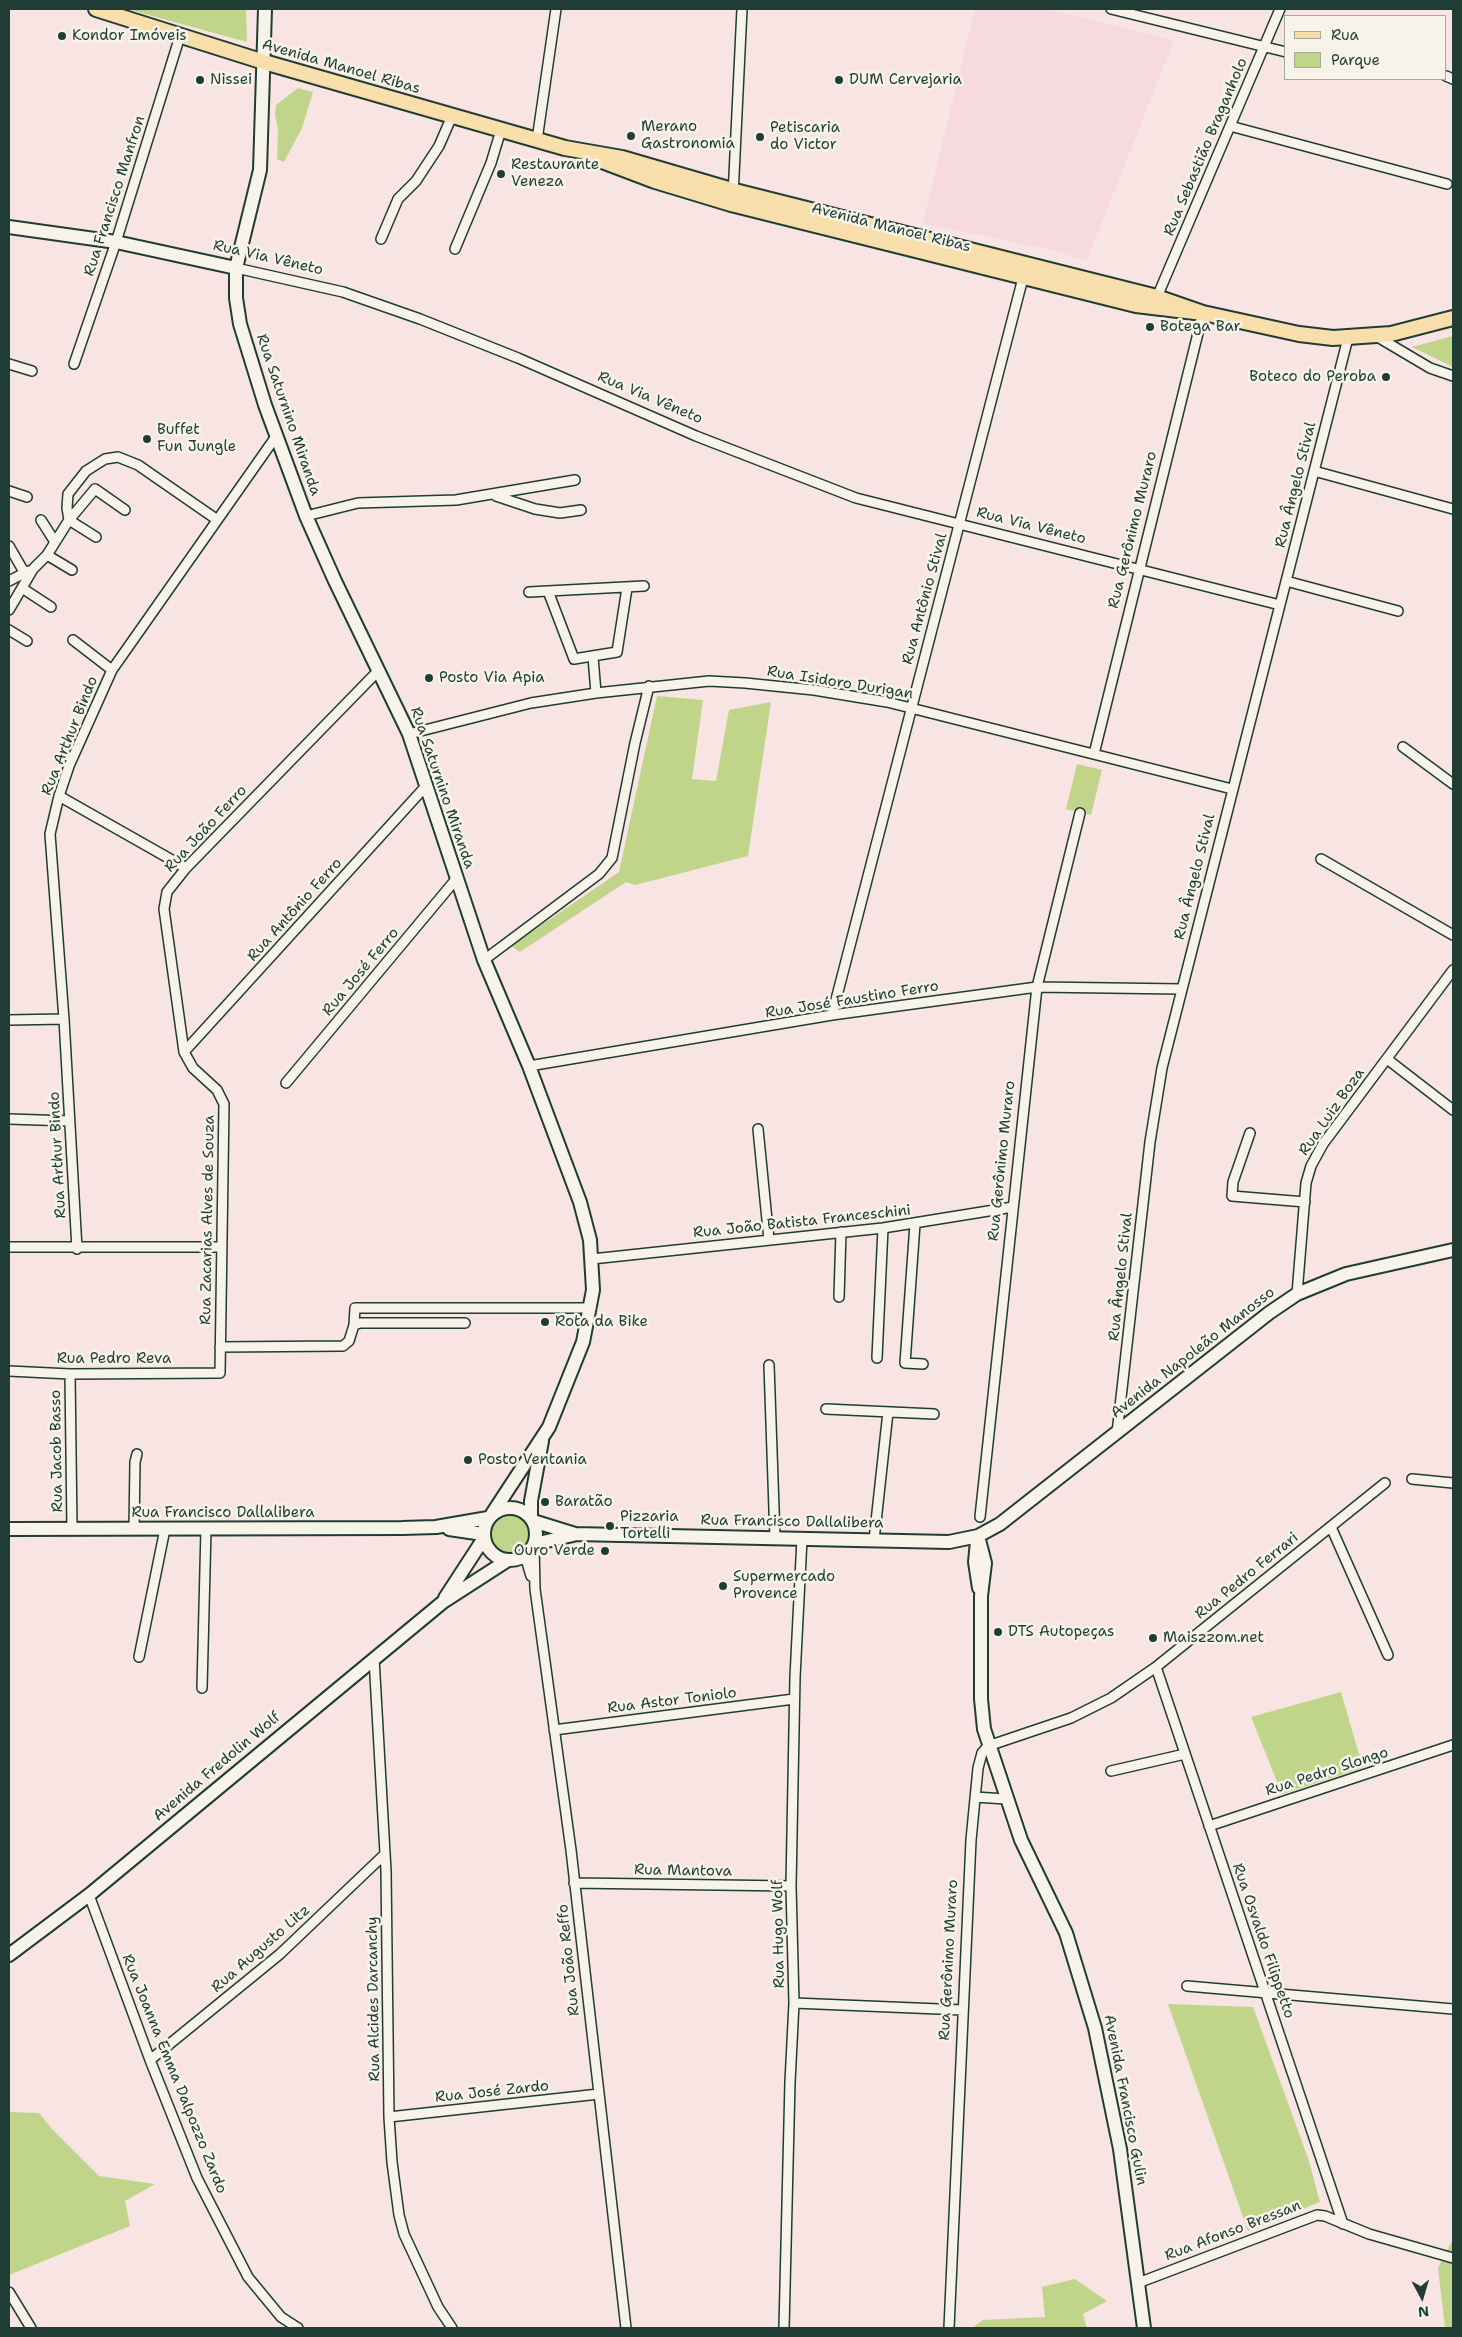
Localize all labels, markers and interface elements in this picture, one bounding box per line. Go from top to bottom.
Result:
legend [1284,15,1447,80]
text: Rua [1331,25,1359,45]
place label: Kondor Imóveis [72,27,187,45]
marker: Kondor Imóveis [56,30,68,42]
street label: Avenida Manoel Ribas [260,36,422,98]
text: Parque [1331,50,1380,70]
street label: Rua Sebastião Braganholo [1160,55,1252,239]
place label: Nissei [210,71,252,89]
place label: DUM Cervejaria [849,71,962,89]
marker: Nissei [194,74,206,86]
marker: DUM Cervejaria [833,74,845,86]
street label: Rua Francisco Manfron [81,114,149,278]
place label: Merano Gastronomia [641,118,735,153]
place label: Petiscaria do Victor [770,119,840,154]
marker: Merano Gastronomia [625,130,637,142]
marker: Petiscaria do Victor [754,131,766,143]
place label: Restaurante Veneza [511,156,599,191]
marker: Restaurante Veneza [495,168,507,180]
street label: Avenida Manoel Ribas [809,199,973,257]
street label: Rua Via Vêneto [211,237,325,279]
place label: Botega Bar [1160,318,1241,336]
marker: Botega Bar [1144,321,1156,333]
street label: Rua Saturnino Miranda [252,332,324,498]
street label: Rua Via Vêneto [595,368,705,428]
place label: Boteco do Peroba [1249,368,1376,386]
marker: Boteco do Peroba [1380,371,1392,383]
street label: Rua Ângelo Stival [1272,420,1320,550]
place label: Buffet Fun Jungle [157,421,236,456]
marker: Buffet Fun Jungle [141,433,153,445]
street label: Rua Gerônimo Muraro [1105,450,1161,610]
street label: Rua Via Vêneto [974,504,1088,548]
street label: Rua Antônio Stival [899,531,951,667]
street label: Rua Isidoro Durigan [766,663,914,703]
place label: Posto Via Apia [439,669,545,687]
marker: Posto Via Apia [423,672,435,684]
street label: Rua Arthur Bindo [38,674,102,798]
street label: Rua Saturnino Miranda [406,705,478,871]
street label: Rua João Ferro [161,782,251,876]
street label: Rua Ângelo Stival [1171,812,1219,942]
street label: Rua Antônio Ferro [244,855,346,965]
street label: Rua José Ferro [319,924,403,1020]
street label: Rua José Faustino Ferro [764,977,940,1023]
street label: Rua Luiz Boza [1295,1065,1369,1159]
street label: Rua Gerônimo Muraro [985,1080,1019,1242]
street label: Rua Arthur Bindo [46,1091,70,1219]
street label: Rua Zacarias Alves de Souza [197,1115,219,1325]
street label: Rua João Batista Franceschini [692,1202,912,1242]
street label: Rua Ângelo Stival [1105,1212,1137,1342]
street label: Avenida Napoleão Manosso [1107,1283,1279,1423]
place label: Rota da Bike [555,1313,648,1331]
marker: Rota da Bike [539,1316,551,1328]
street label: Rua Pedro Reva [57,1350,171,1368]
street label: Rua Jacob Basso [47,1390,67,1512]
place label: Posto Ventania [478,1451,587,1469]
marker: Posto Ventania [462,1454,474,1466]
place label: Baratão [555,1493,612,1511]
marker: Baratão [539,1496,551,1508]
street label: Rua Francisco Dallalibera [132,1504,314,1522]
place label: Pizzaria Tortelli [620,1508,679,1543]
street label: Rua Francisco Dallalibera [700,1511,884,1533]
marker: Pizzaria Tortelli [604,1520,616,1532]
street label: Rua Pedro Ferrari [1192,1529,1302,1623]
place label: Ouro Verde [514,1542,595,1560]
marker: Ouro Verde [599,1545,611,1557]
place label: Supermercado Provence [733,1568,835,1603]
marker: Supermercado Provence [717,1580,729,1592]
place label: DTS Autopeças [1008,1623,1114,1641]
marker: DTS Autopeças [992,1626,1004,1638]
place label: Maiszzom.net [1163,1629,1264,1647]
marker: Maiszzom.net [1147,1632,1159,1644]
street label: Rua Astor Toniolo [606,1684,738,1718]
street label: Avenida Fredolin Wolf [150,1709,284,1825]
street label: Rua Pedro Slongo [1263,1744,1391,1800]
street label: Rua Mantova [634,1861,732,1881]
street label: Rua Osvaldo Filippetto [1228,1861,1298,2021]
street label: Rua Gerônimo Muraro [936,1879,962,2041]
street label: Rua Hugo Wolf [769,1880,789,1988]
street label: Rua Augusto Litz [208,1901,314,1997]
street label: Rua João Reffo [554,1903,584,2017]
street label: Rua Alcides Darcanchy [364,1916,384,2082]
street label: Rua Joanna Emma Dalpozzo Zardo [118,1952,230,2196]
street label: Avenida Francisco Gulin [1100,2013,1150,2187]
street label: Rua José Zardo [434,2077,550,2107]
street label: Rua Afonso Bressan [1162,2197,1304,2265]
north arrow [1397,2272,1447,2322]
text: N [1417,2302,1430,2321]

